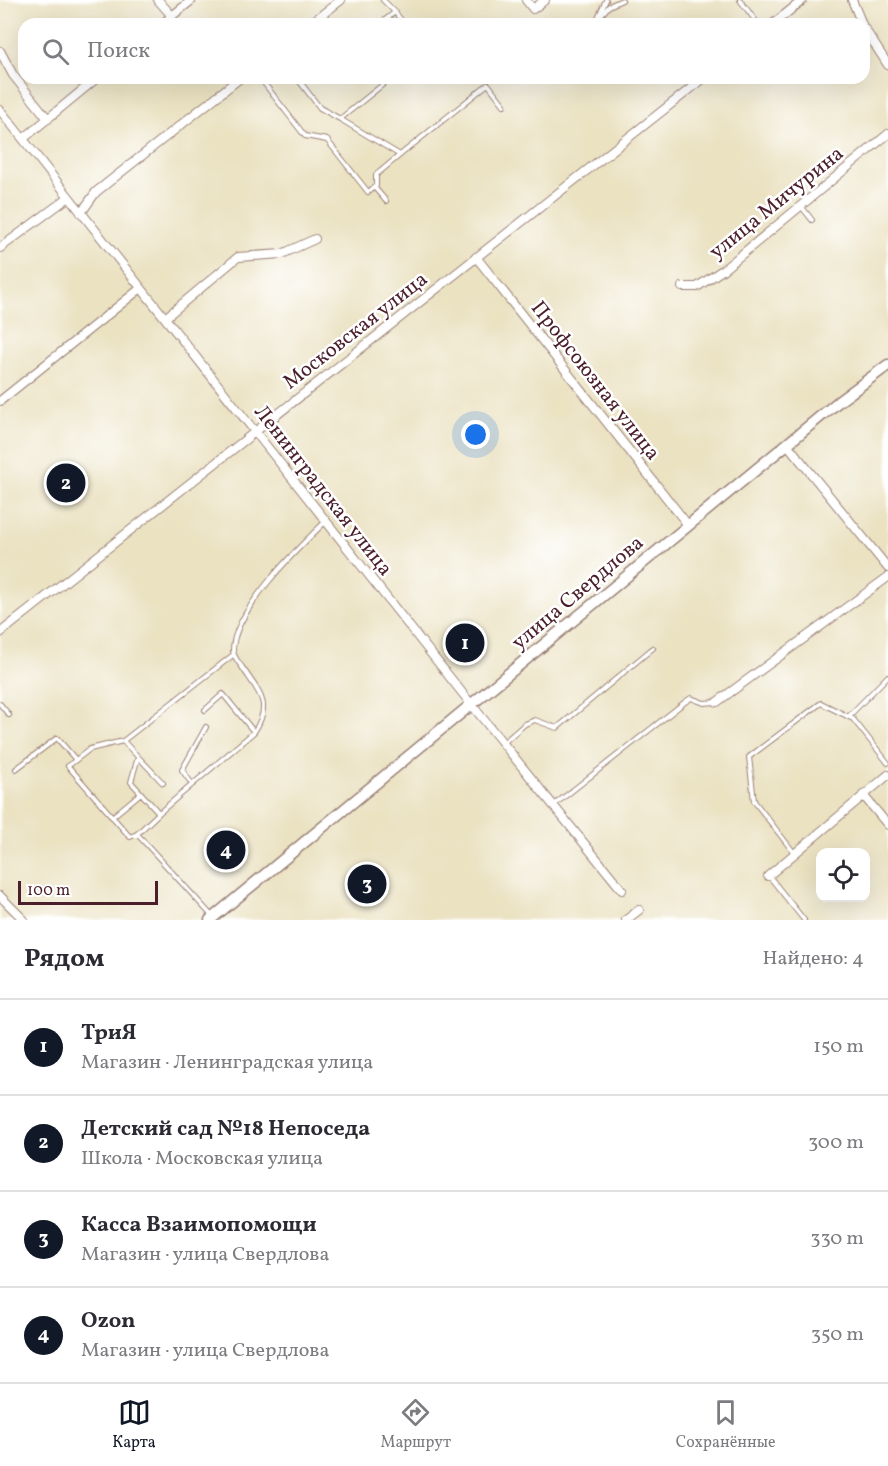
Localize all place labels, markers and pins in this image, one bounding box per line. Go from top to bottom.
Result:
pin: 2 [46,460,86,506]
pin: 1 [446,620,484,666]
pin: 4 [206,828,246,872]
pin: 3 [348,862,386,906]

